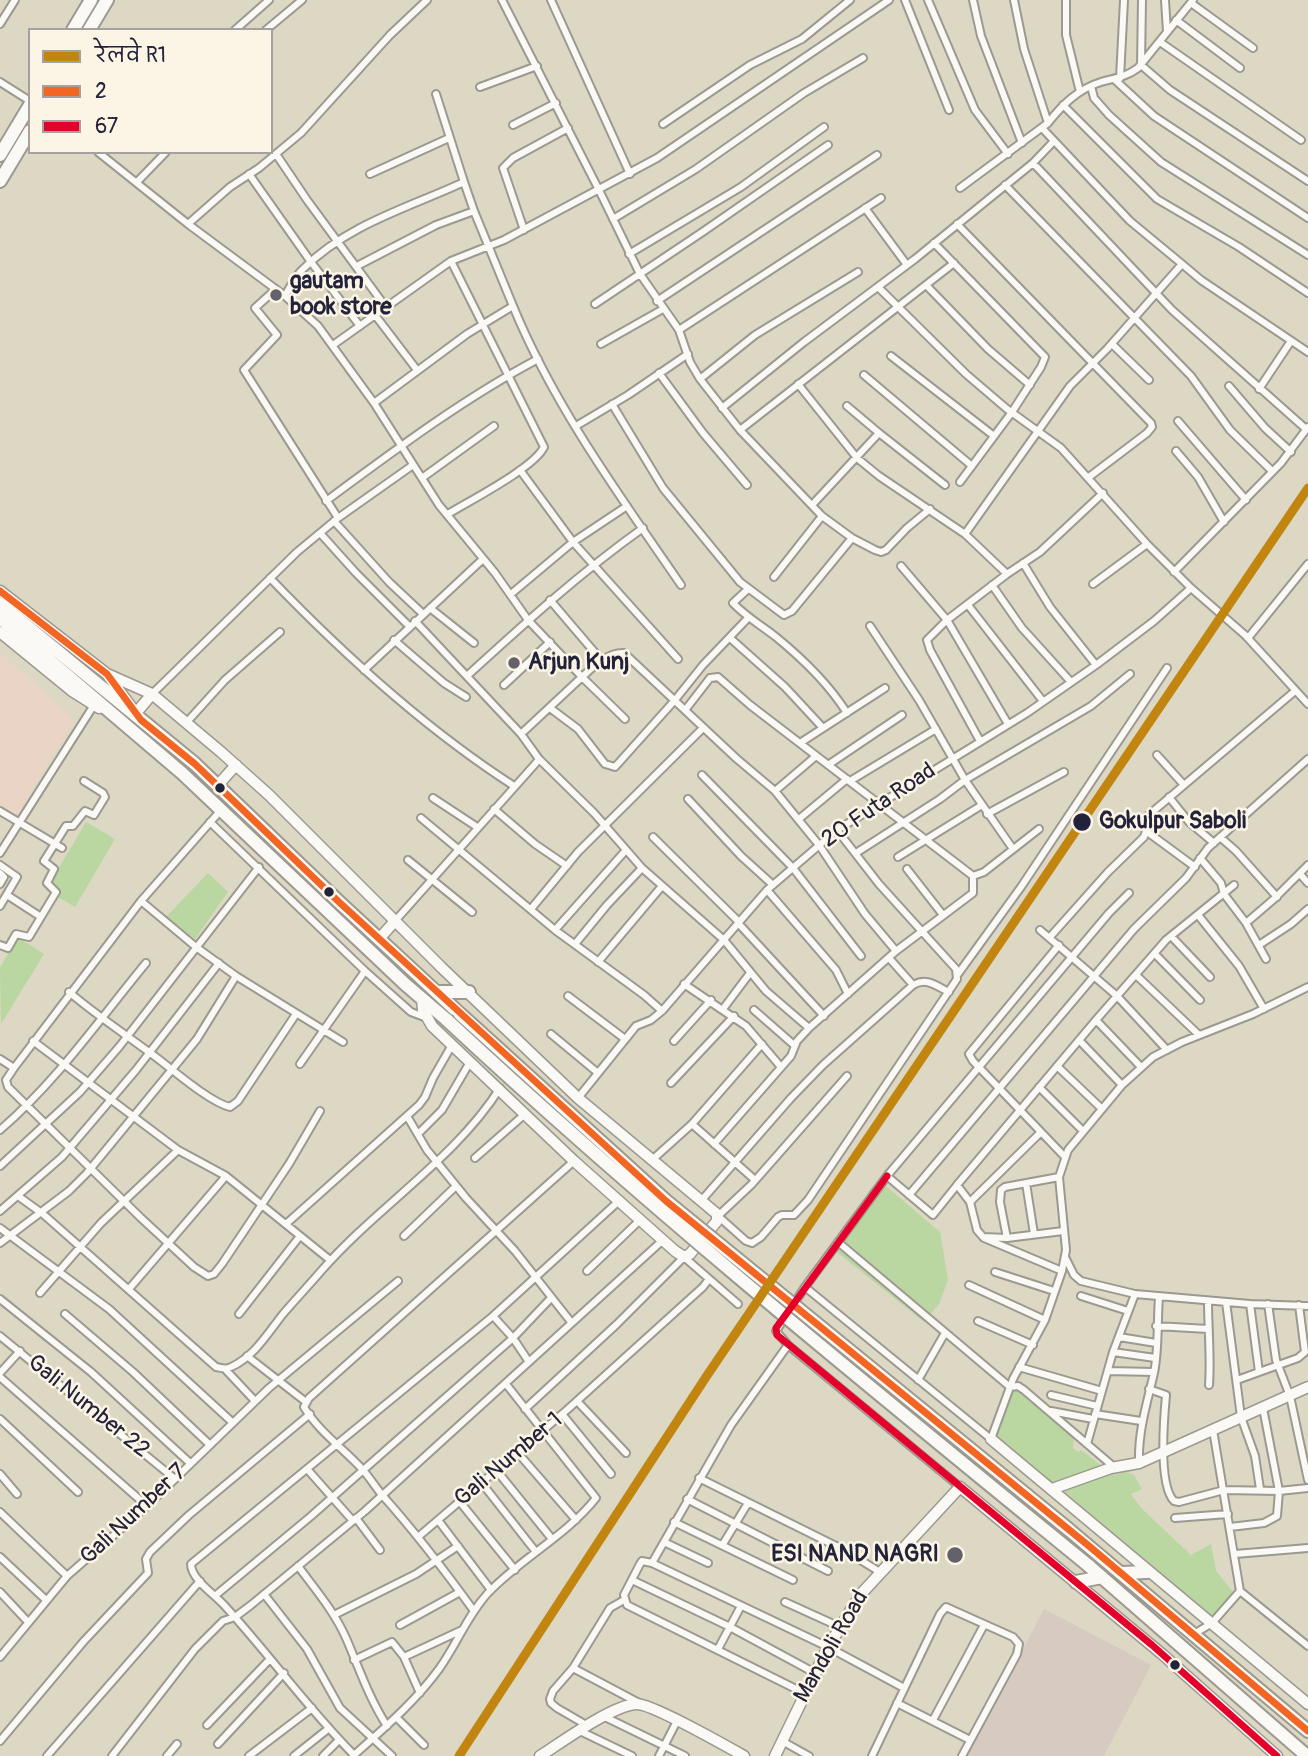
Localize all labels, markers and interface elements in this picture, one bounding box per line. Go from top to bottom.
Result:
legend [28,28,273,154]
text: रेलवे R1 [95,42,166,69]
text: 2 [95,78,107,105]
text: 67 [95,113,118,140]
place label: gautam book store [290,268,392,322]
marker: gautam book store [268,287,284,303]
place label: Arjun Kunj [528,649,629,677]
marker: Arjun Kunj [506,655,522,671]
street label: 20 Futa Road [817,758,941,854]
unlabelled marker [213,781,227,795]
place label: Gokulpur Saboli [1099,808,1246,836]
marker: Gokulpur Saboli [1071,811,1093,833]
unlabelled marker [322,885,336,899]
street label: Gali Number 22 [21,1349,155,1465]
street label: Gali Number 1 [450,1407,568,1513]
street label: Gali Number 7 [75,1459,193,1571]
place label: ESI NAND NAGRI [771,1541,939,1569]
marker: ESI NAND NAGRI [945,1545,965,1565]
street label: Mandoli Road [789,1586,875,1708]
unlabelled marker [1168,1658,1182,1672]

